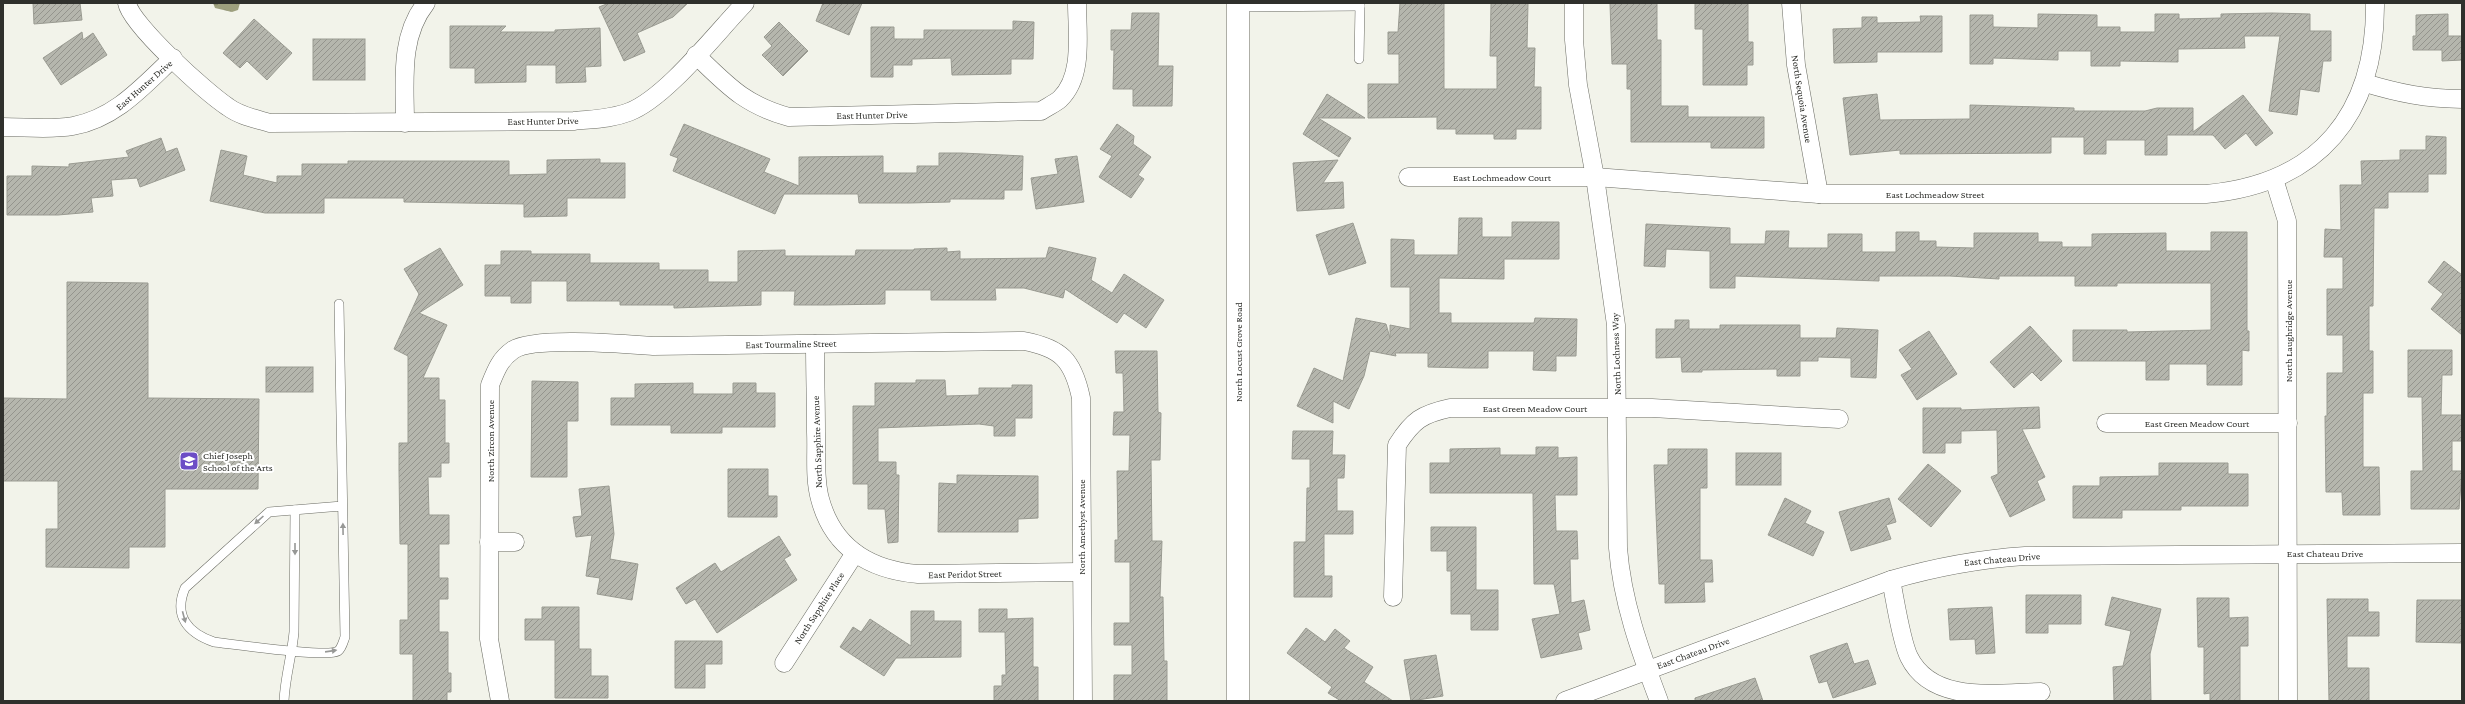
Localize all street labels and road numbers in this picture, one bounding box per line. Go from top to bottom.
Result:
street label: North Sequoia Avenue [1790,54,1814,144]
street label: East Hunter Drive [114,57,175,113]
street label: East Hunter Drive [836,109,908,121]
street label: East Hunter Drive [507,115,579,127]
street label: East Lochmeadow Court [1453,172,1552,183]
street label: East Lochmeadow Street [1886,189,1985,200]
street label: North Laughridge Avenue [2283,279,2294,382]
street label: North Locust Grove Road [1233,301,1244,402]
street label: North Lochness Way [1609,312,1623,395]
street label: East Tourmaline Street [745,338,837,350]
street label: North Sapphire Avenue [810,395,824,488]
street label: North Zircon Avenue [485,399,496,482]
street label: East Green Meadow Court [1483,403,1588,414]
street label: East Green Meadow Court [2145,418,2250,429]
street label: North Amethyst Avenue [1076,479,1087,575]
street label: East Chateau Drive [2287,548,2364,559]
street label: East Chateau Drive [1964,550,2041,568]
street label: East Peridot Street [928,568,1002,580]
street label: North Sapphire Place [792,569,847,646]
street label: East Chateau Drive [1655,635,1731,671]

